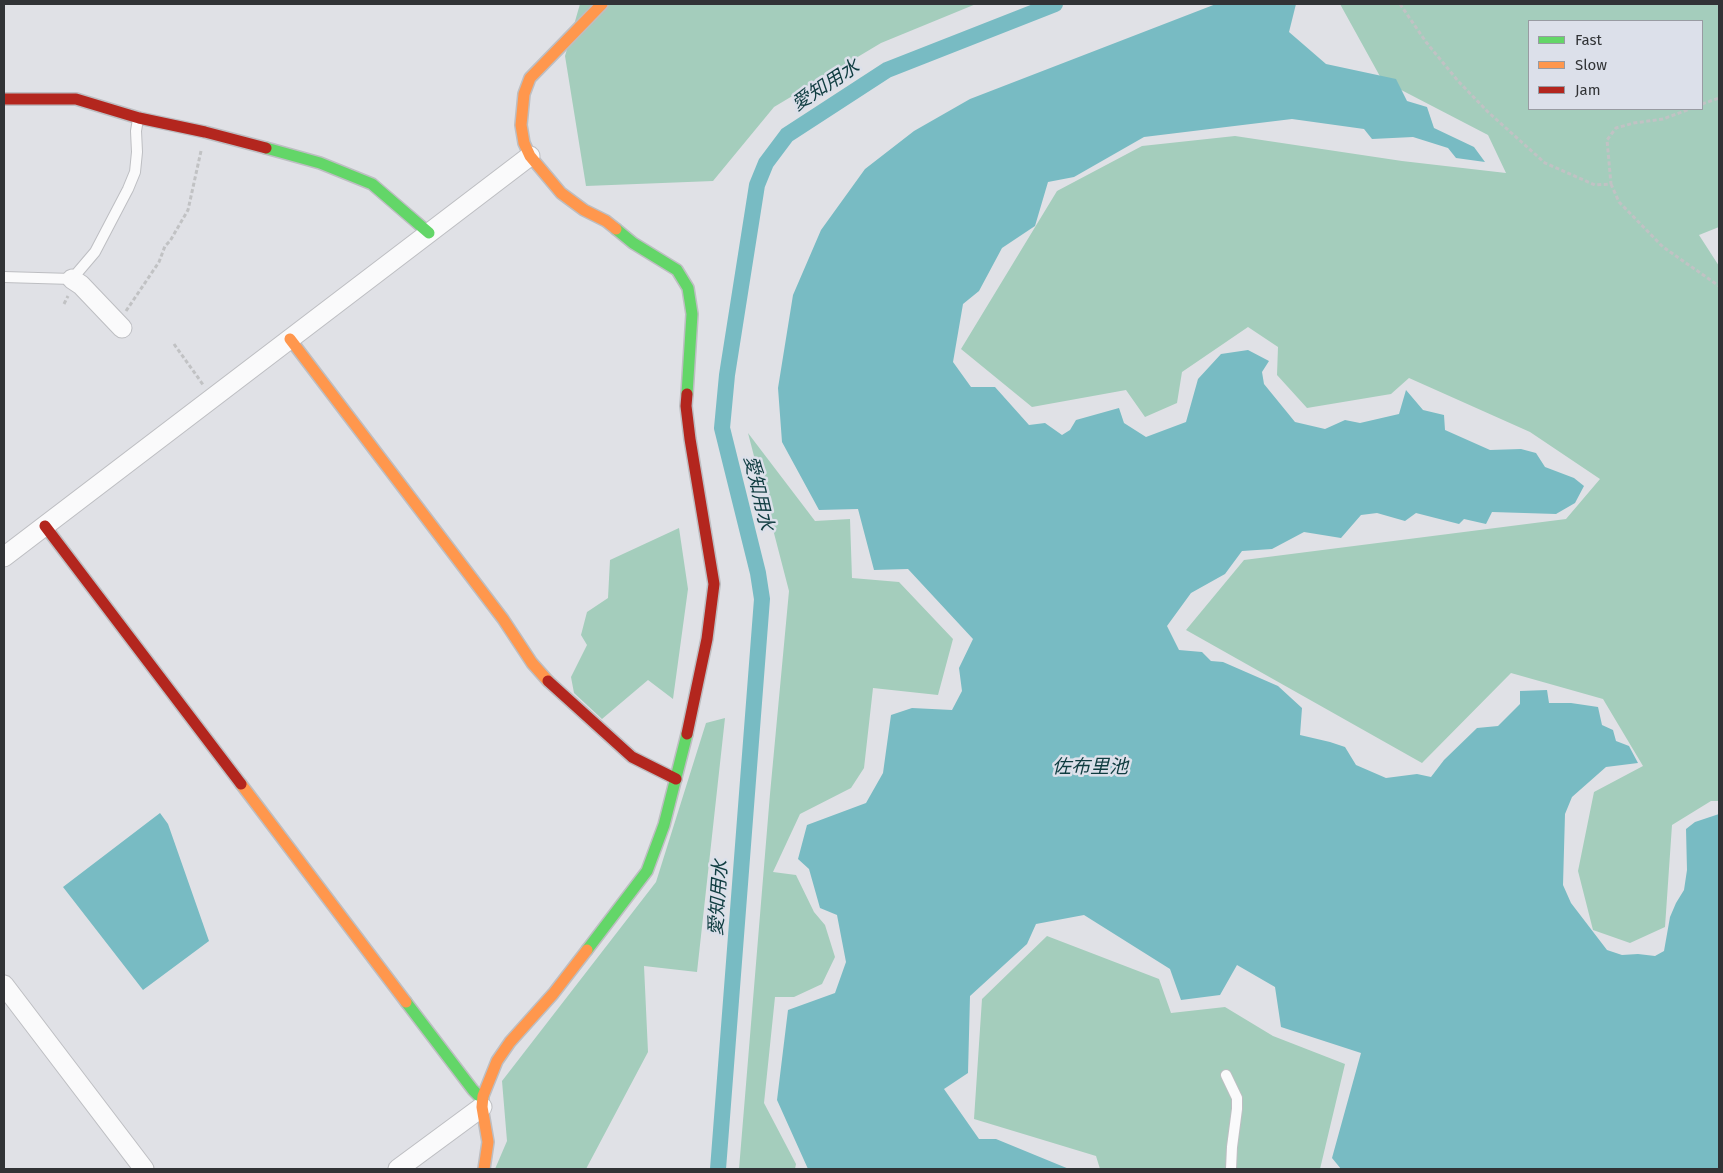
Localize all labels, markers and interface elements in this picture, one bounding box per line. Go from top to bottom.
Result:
legend [1528,20,1703,110]
text: Fast [1575,31,1602,49]
water label: 愛知用水 [788,56,864,116]
text: Slow [1575,56,1607,74]
text: Jam [1575,81,1601,99]
water label: 愛知用水 [738,453,778,533]
water label: 佐布里池 [1052,757,1128,779]
water label: 愛知用水 [705,859,733,937]

